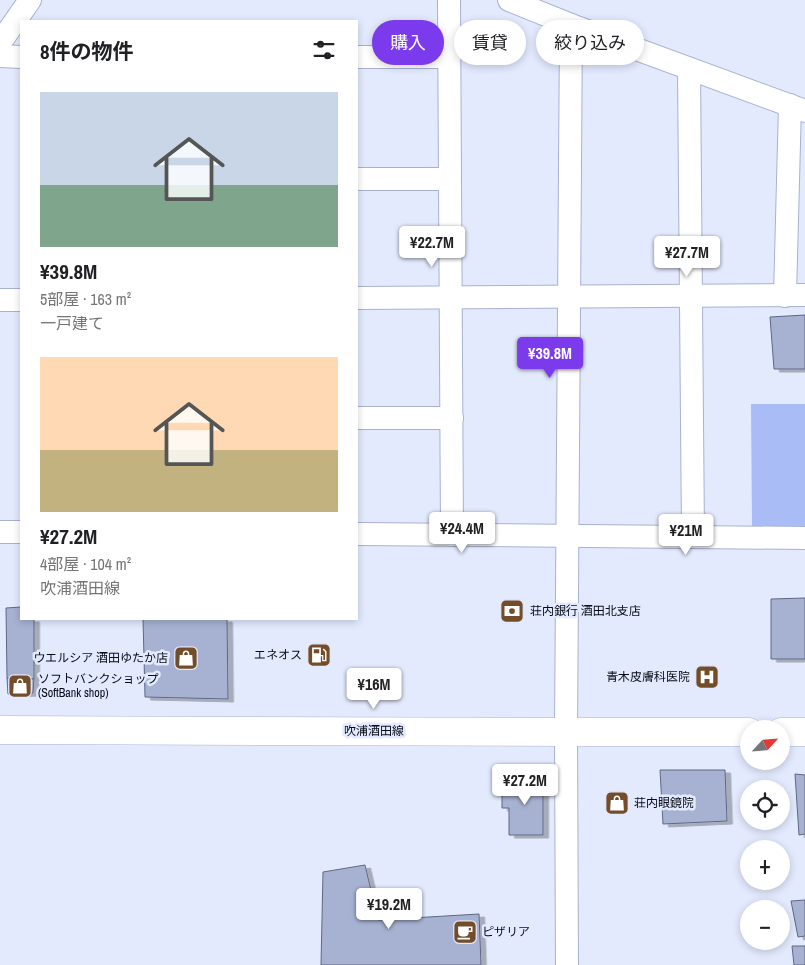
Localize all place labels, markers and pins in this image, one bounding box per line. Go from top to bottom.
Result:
pin: ¥22.7M [391,226,473,268]
pin: ¥27.7M [646,236,728,278]
pin: ¥39.8M [509,336,591,379]
pin: ¥24.4M [421,512,503,554]
pin: ¥21M [656,514,716,556]
bank icon: 荘内銀行 酒田北支店 [499,598,525,624]
place label: 荘内銀行 酒田北支店 [530,603,641,619]
fuel station icon: エネオス [306,642,332,668]
shop icon: ウエルシア 酒田ゆたか店 [173,645,199,671]
place label: エネオス [254,647,302,663]
place label: ウエルシア 酒田ゆたか店 [33,650,168,666]
hospital icon: 青木皮膚科医院 [694,664,720,690]
pin: ¥16M [344,668,404,710]
place label: 青木皮膚科医院 [606,669,690,685]
place label: ソフトバンクショップ (SoftBank shop) [38,671,159,701]
shop icon: ソフトバンクショップ (SoftBank shop) [7,673,33,699]
pin: ¥27.2M [484,764,566,806]
shop icon: 荘内眼鏡院 [604,790,630,816]
place label: 荘内眼鏡院 [634,795,694,811]
pin: ¥19.2M [348,888,430,930]
cafe icon: ピザリア [452,919,478,945]
place label: ピザリア [482,924,530,940]

